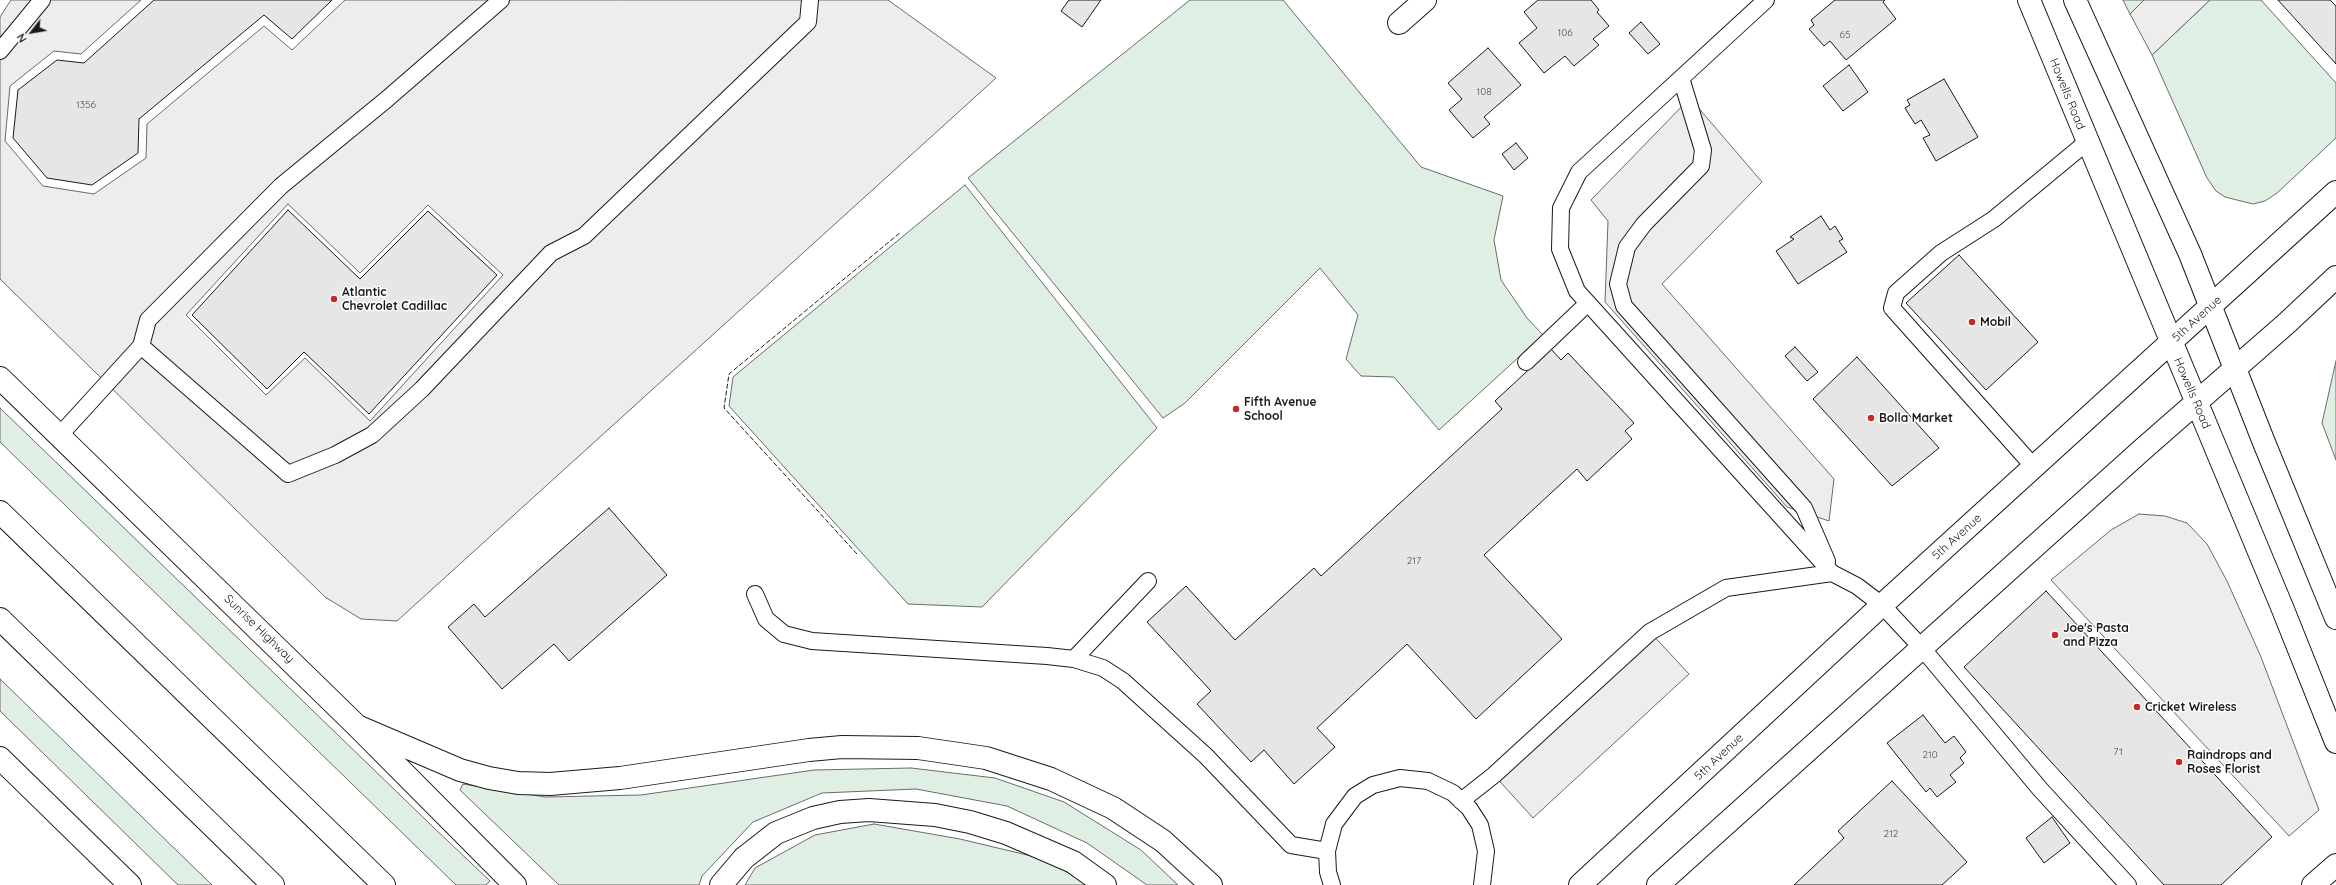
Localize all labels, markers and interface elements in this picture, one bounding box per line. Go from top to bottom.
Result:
north arrow [12,12,52,52]
house number: 106 [1557,27,1573,39]
house number: 65 [1840,29,1850,41]
text: N [14,31,30,45]
street label: Howells Road [2046,56,2088,132]
house number: 108 [1476,86,1492,98]
house number: 1356 [76,99,96,111]
place label: Atlantic Chevrolet Cadillac [342,285,447,313]
street label: 5th Avenue [2169,293,2225,345]
marker: Atlantic Chevrolet Cadillac [329,294,339,304]
place label: Mobil [1980,315,2011,329]
marker: Mobil [1967,317,1977,327]
street label: Howells Road [2171,355,2213,431]
place label: Fifth Avenue School [1244,395,1317,423]
marker: Fifth Avenue School [1231,404,1241,414]
place label: Bolla Market [1879,411,1953,425]
marker: Bolla Market [1866,413,1876,423]
street label: 5th Avenue [1929,511,1985,563]
house number: 217 [1407,555,1421,567]
street label: Sunrise Highway [221,592,297,666]
place label: Joe's Pasta and Pizza [2063,621,2129,649]
marker: Joe's Pasta and Pizza [2050,630,2060,640]
place label: Cricket Wireless [2145,700,2237,714]
marker: Cricket Wireless [2132,702,2142,712]
street label: 5th Avenue [1692,731,1746,783]
house number: 71 [2113,746,2123,758]
place label: Raindrops and Roses Florist [2187,748,2272,776]
house number: 210 [1922,749,1938,761]
marker: Raindrops and Roses Florist [2174,757,2184,767]
house number: 212 [1884,828,1898,840]

